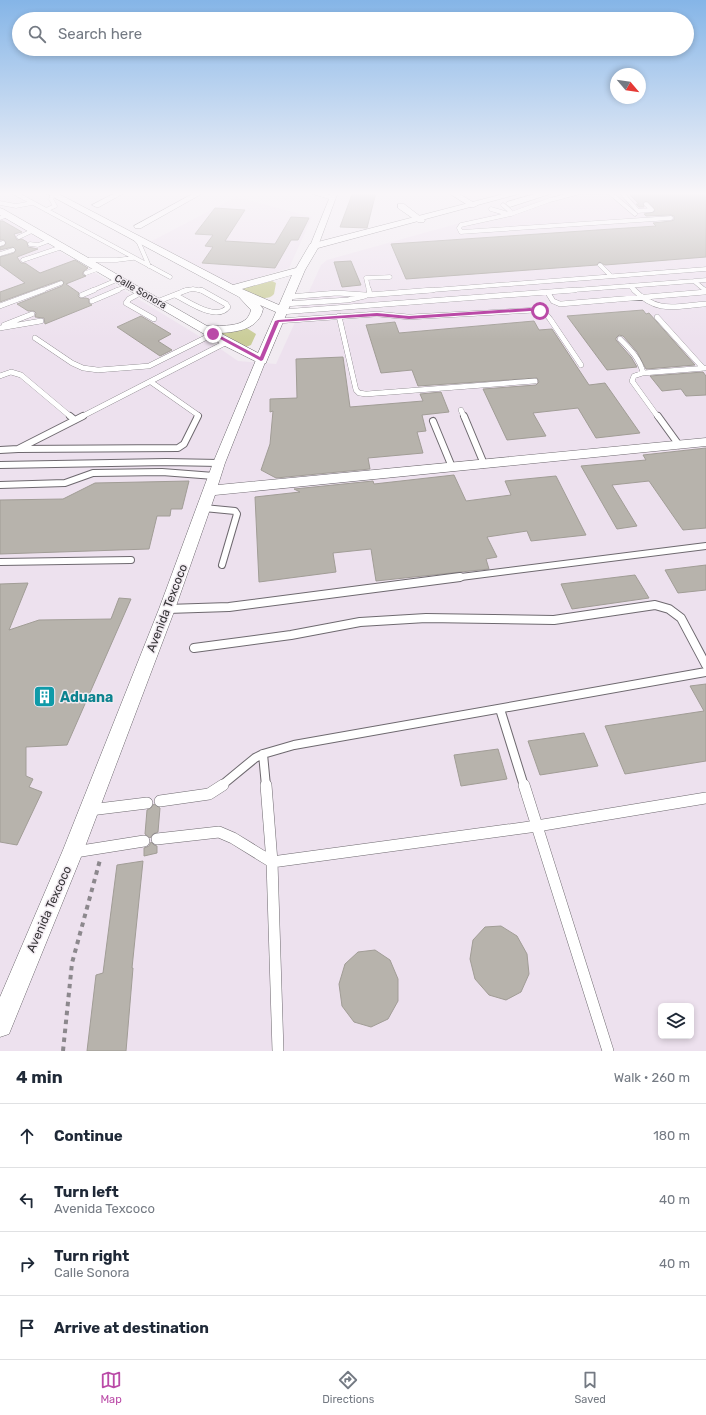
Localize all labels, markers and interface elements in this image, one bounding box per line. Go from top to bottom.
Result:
search box [12,12,694,56]
icon: search [26,23,48,45]
text: Search here [58,25,142,43]
north arrow [610,68,646,104]
street label: Calle Sonora [112,272,169,312]
route start [531,302,549,320]
route end [204,325,222,343]
street label: Avenida Texcoco [144,562,190,654]
building icon: Aduana [31,684,57,710]
place label: Aduana [60,689,113,706]
street label: Avenida Texcoco [24,864,74,954]
map controls [658,1003,694,1039]
button: layers [658,1003,694,1039]
text: 4 min [16,1067,63,1087]
text: Walk · 260 m [614,1070,690,1085]
icon: ahead [16,1125,38,1147]
text: Continue [54,1127,123,1145]
text: 180 m [653,1128,690,1143]
text: Turn left [54,1183,119,1201]
icon: left [16,1189,38,1211]
text: 40 m [659,1192,690,1207]
text: Avenida Texcoco [54,1201,155,1216]
text: Turn right [54,1247,129,1265]
icon: right [16,1253,38,1275]
text: 40 m [659,1256,690,1271]
text: Calle Sonora [54,1265,130,1280]
icon: arrive [16,1317,38,1339]
text: Arrive at destination [54,1319,209,1337]
tab: Map [100,1369,122,1406]
tab: Directions [322,1369,374,1406]
tab: Saved [575,1369,606,1406]

